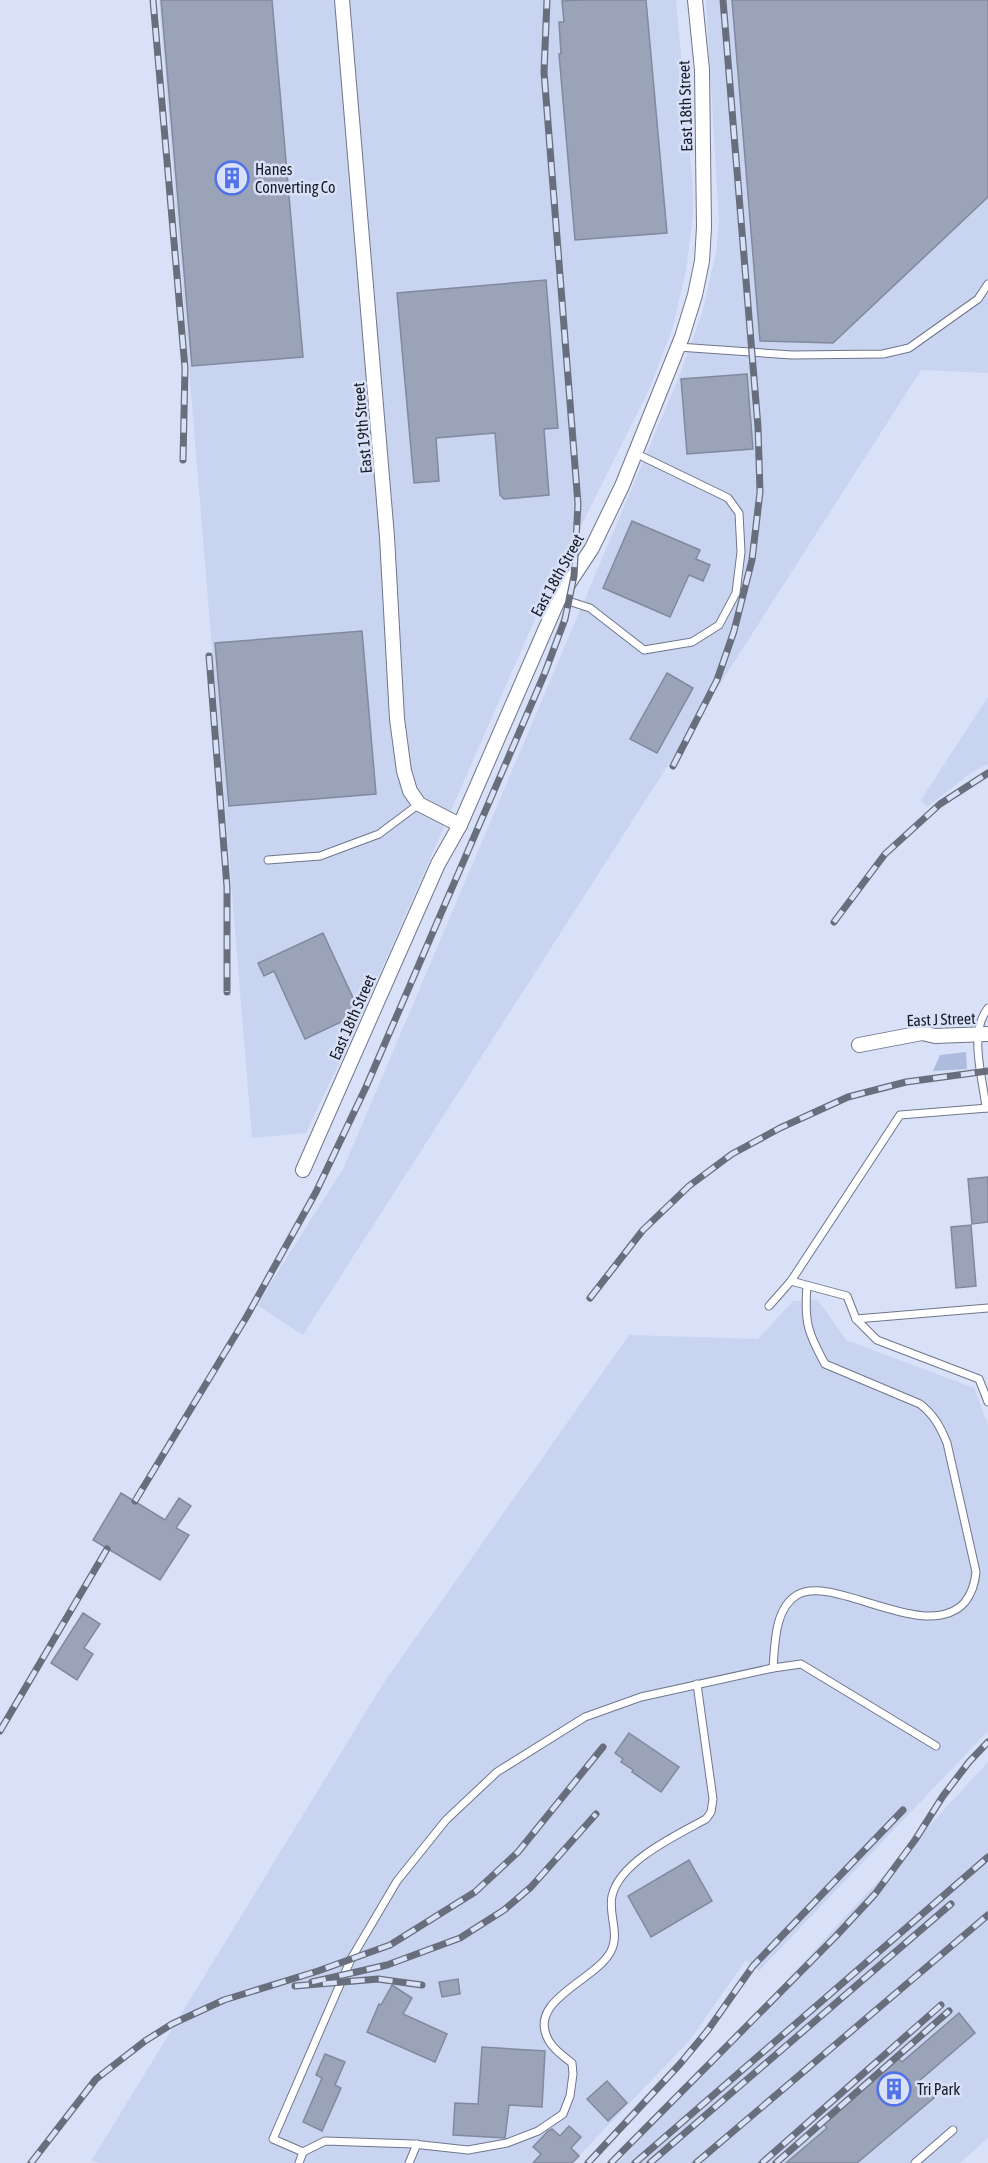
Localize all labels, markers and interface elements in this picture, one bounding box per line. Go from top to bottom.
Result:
street label: East 18th Street [674,60,696,152]
building icon: Hanes Converting Co [214,160,250,196]
place label: Hanes Converting Co [255,160,336,197]
street label: East 19th Street [349,381,375,474]
street label: East 18th Street [527,530,587,619]
street label: East 18th Street [325,971,379,1062]
street label: East J Street [906,1009,976,1029]
building icon: Tri Park [876,2071,912,2107]
place label: Tri Park [917,2080,960,2098]

